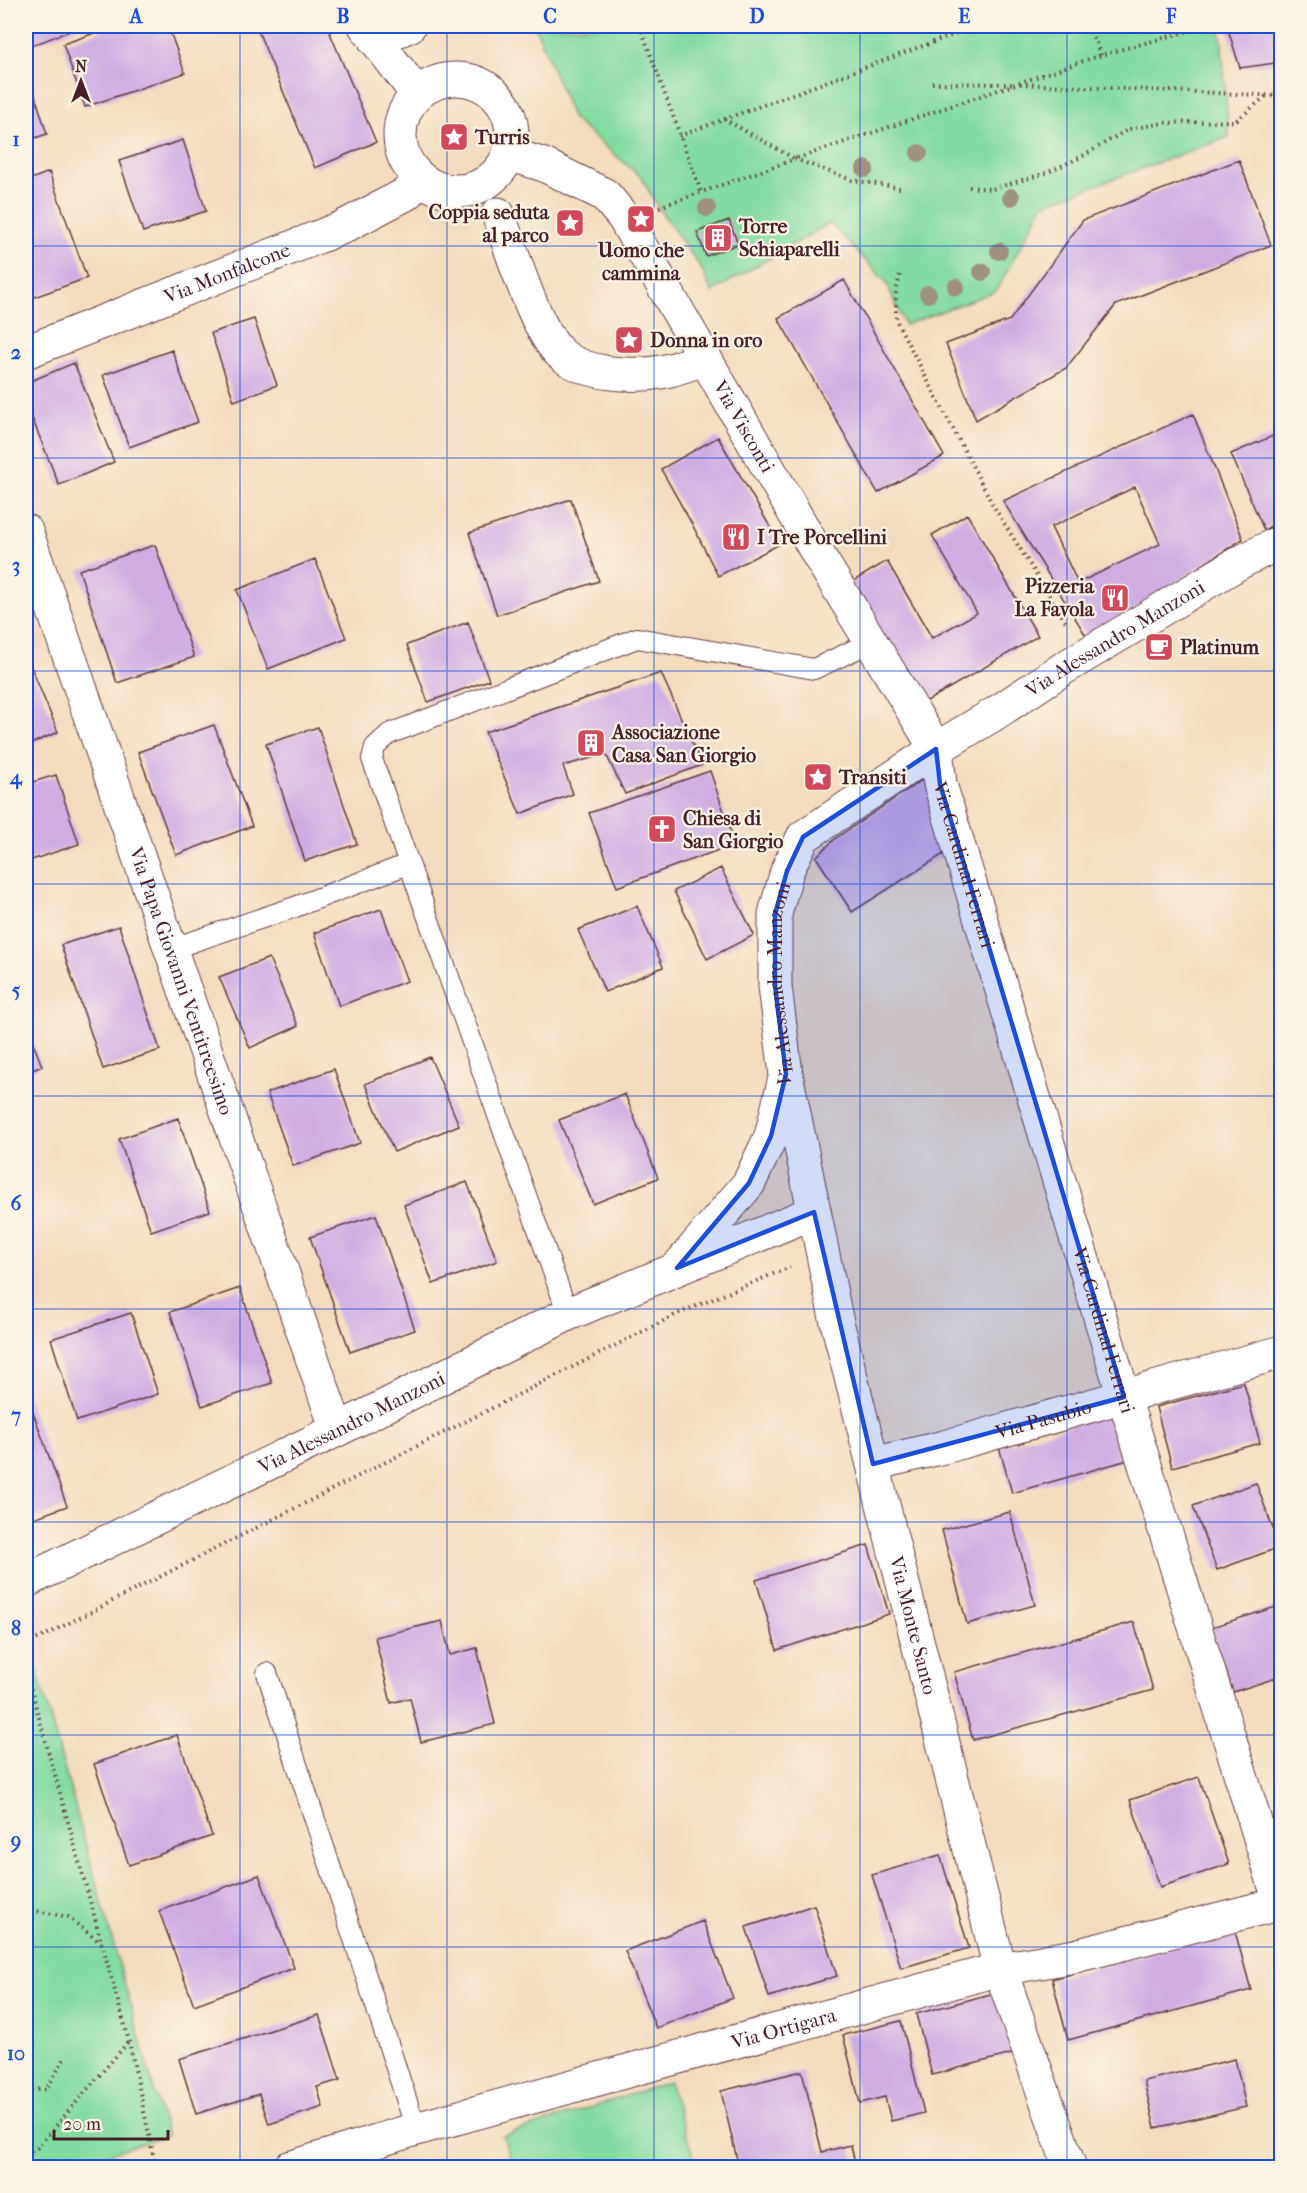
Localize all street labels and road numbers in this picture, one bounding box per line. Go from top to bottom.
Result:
street label: Via Monfalcone [160,238,293,308]
street label: Via Visconti [708,375,780,476]
street label: Via Alessandro Manzoni [1020,575,1209,702]
street label: Via Cardinal Ferrari [928,778,1000,951]
street label: Via Papa Giovanni Ventitreesimo [124,843,239,1118]
street label: Via Alessandro Manzoni [763,879,798,1089]
street label: Via Cardinal Ferrari [1068,1244,1140,1416]
street label: Via Alessandro Manzoni [253,1366,449,1479]
street label: Via Pasubio [992,1395,1094,1444]
street label: Via Monte Santo [885,1553,942,1697]
street label: Via Ortigara [728,2003,839,2054]

